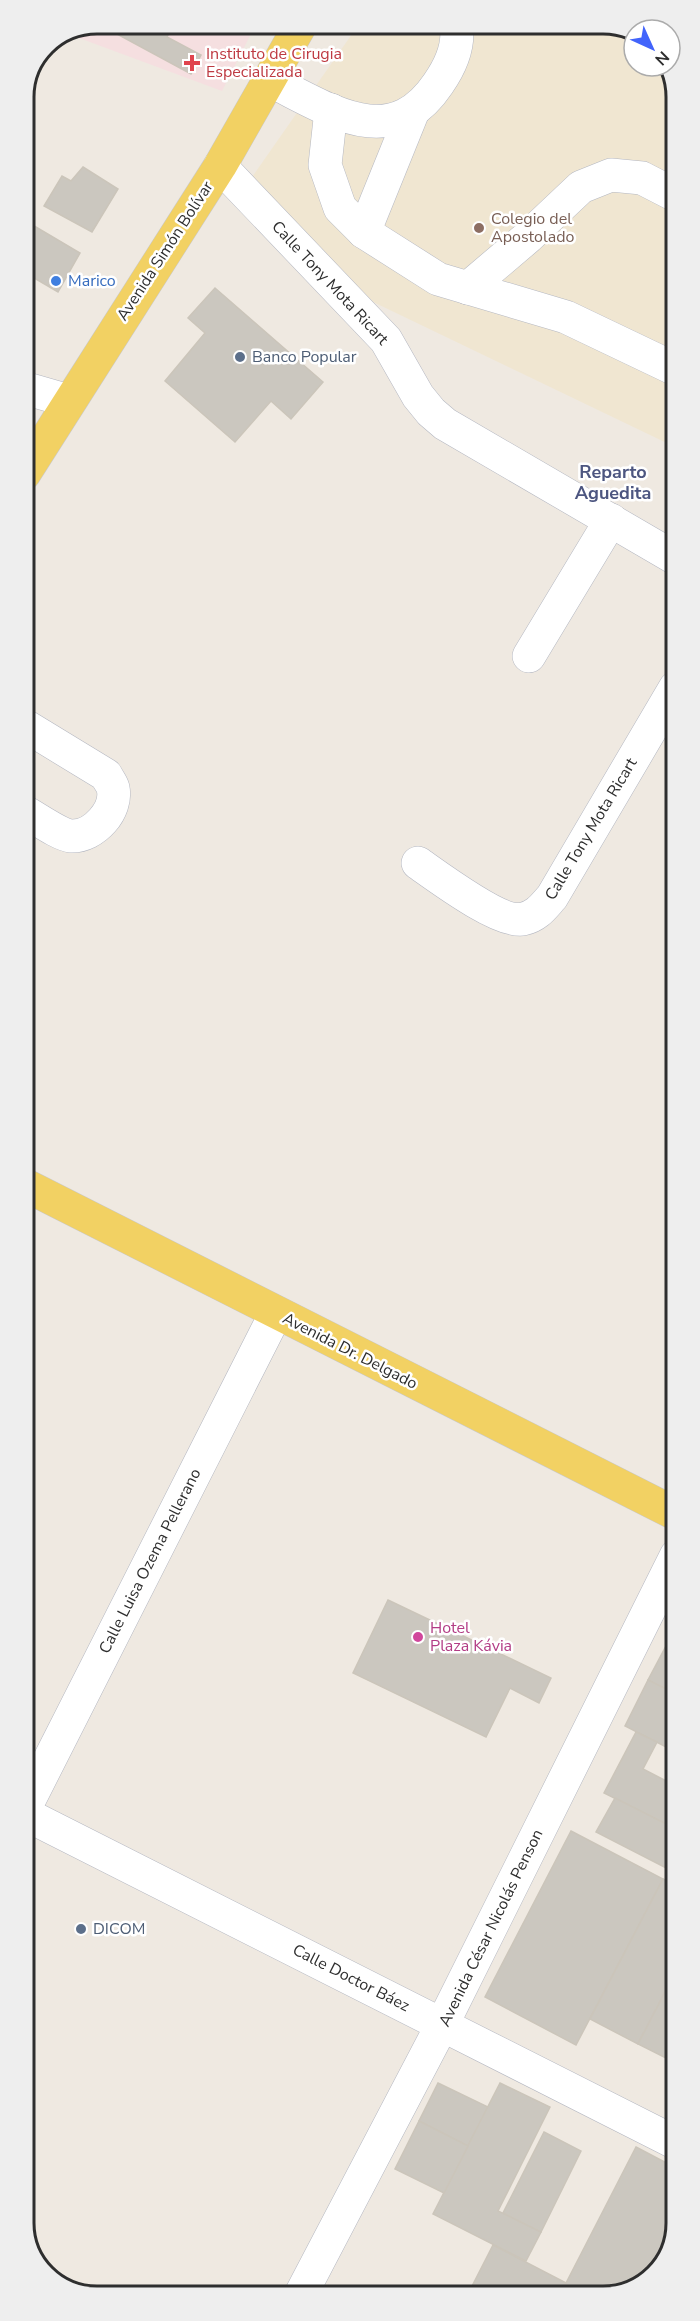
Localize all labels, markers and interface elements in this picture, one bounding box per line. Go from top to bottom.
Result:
north arrow [622,18,682,78]
place label: Instituto de Cirugia Especializada [206,43,342,83]
text: N [650,46,674,70]
marker: Instituto de Cirugia Especializada [183,54,201,72]
street label: Avenida Simón Bolívar [112,177,219,325]
place label: Colegio del Apostolado [491,208,574,248]
street label: Calle Tony Mota Ricart [267,216,394,350]
marker: Colegio del Apostolado [472,221,486,235]
place label: Marico [68,270,116,292]
marker: Marico [49,274,63,288]
place label: Banco Popular [252,346,357,368]
marker: Banco Popular [233,350,247,364]
district label: Reparto Aguedita [575,460,651,505]
street label: Calle Tony Mota Ricart [540,753,642,904]
street label: Avenida Dr. Delgado [279,1307,421,1395]
street label: Calle Luisa Ozema Pellerano [94,1465,206,1657]
place label: Hotel Plaza Kávia [430,1617,512,1657]
marker: Hotel Plaza Kávia [411,1630,425,1644]
street label: Avenida César Nicolás Penson [434,1826,548,2030]
place label: DICOM [93,1918,145,1940]
marker: DICOM [74,1922,88,1936]
street label: Calle Doctor Báez [289,1939,413,2017]

